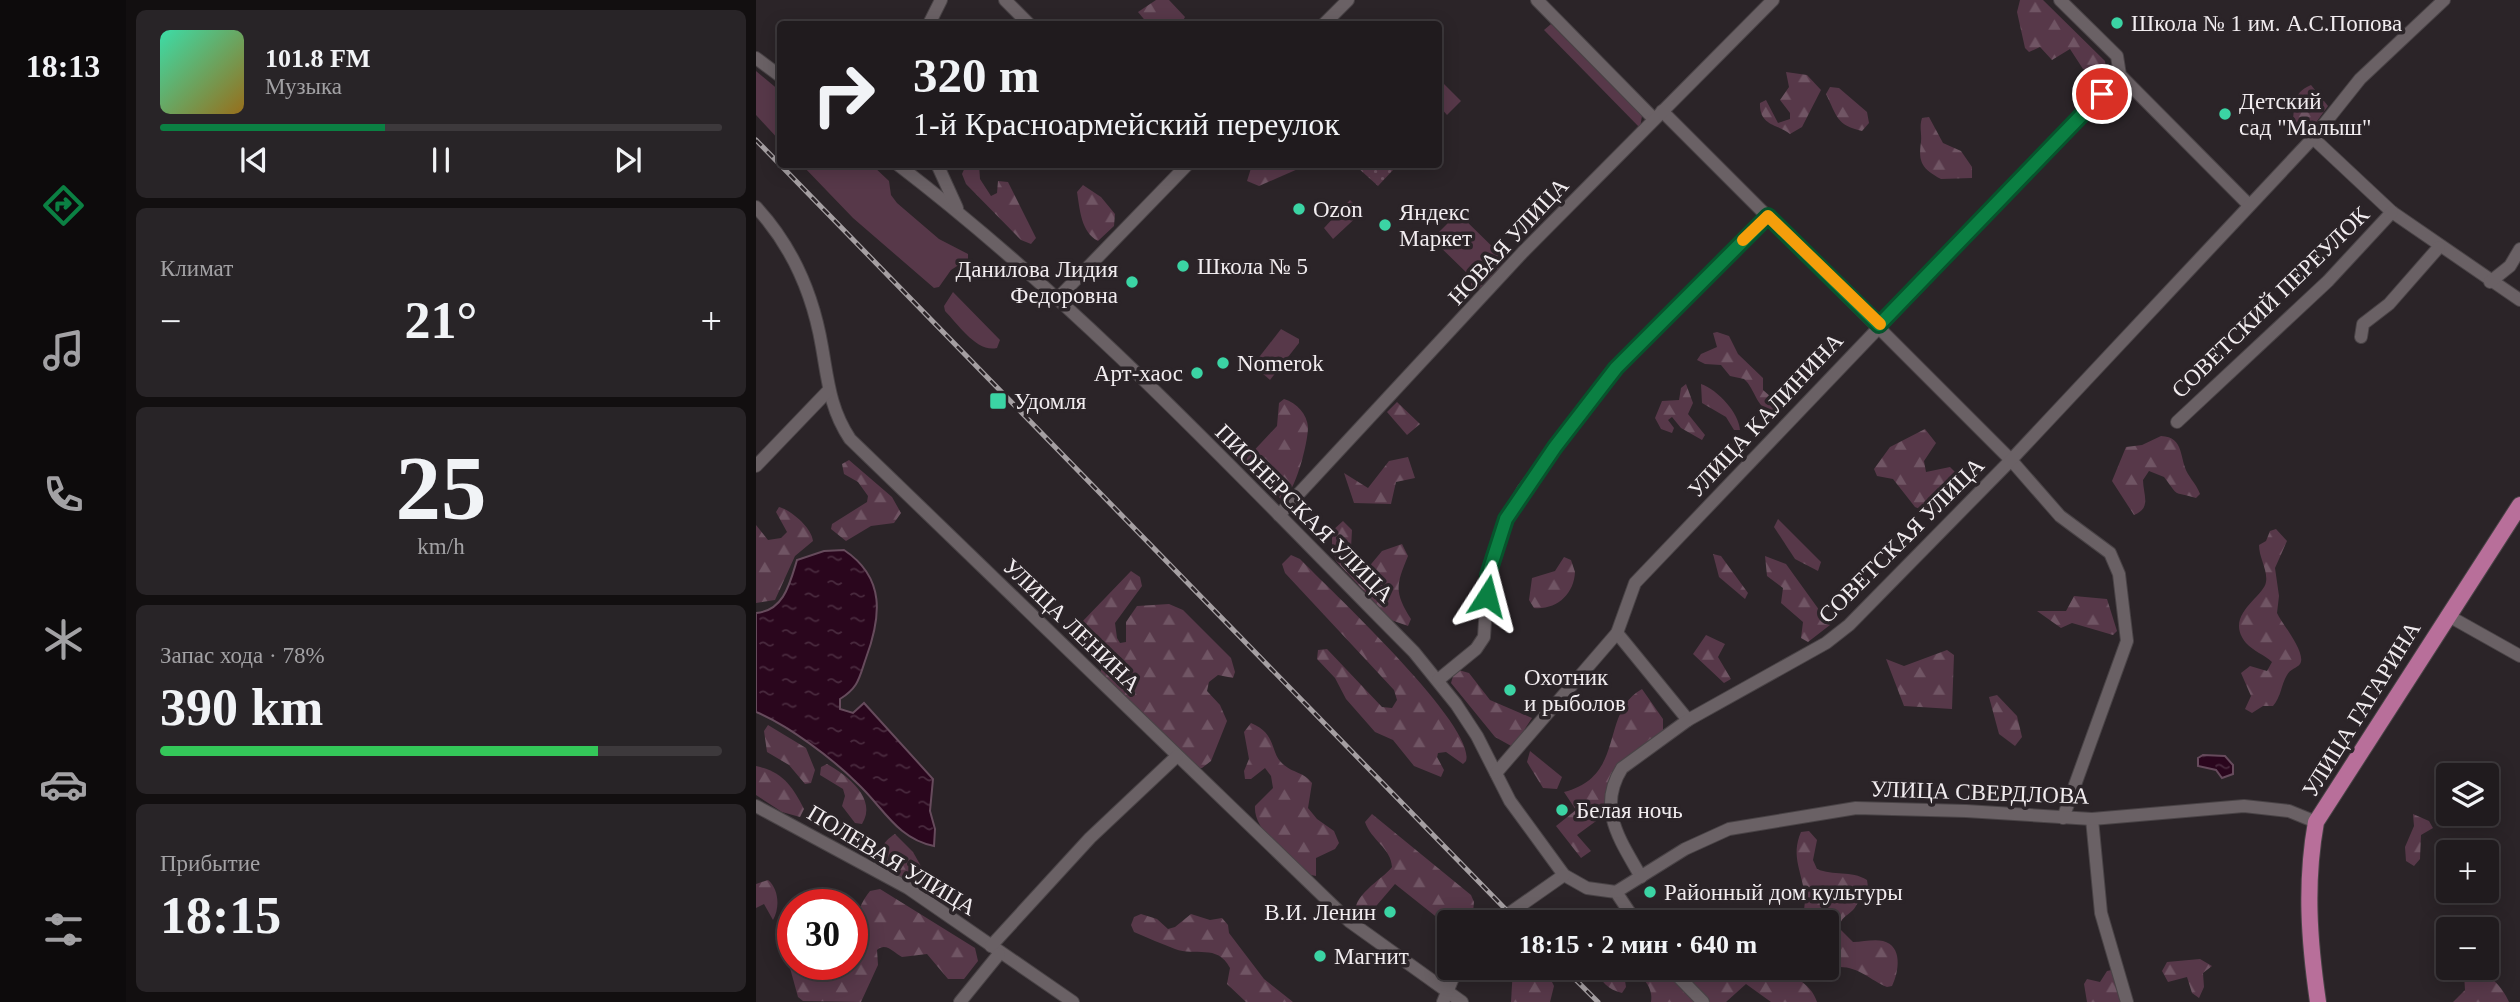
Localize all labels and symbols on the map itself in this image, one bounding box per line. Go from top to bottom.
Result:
place label: Школа № 1 им. А.С.Попова [2131,11,2402,36]
marker: Школа № 1 им. А.С.Попова [2109,15,2125,31]
pin [2072,64,2132,124]
place label: Детский сад "Малыш" [2239,89,2371,140]
marker: Детский сад "Малыш" [2217,106,2233,122]
street label: НОВАЯ УЛИЦА [1443,173,1574,310]
place label: Ozon [1313,197,1363,222]
place label: Яндекс Маркет [1399,200,1472,251]
marker: Ozon [1291,201,1307,217]
street label: СОВЕТСКИЙ ПЕРЕУЛОК [2167,201,2374,403]
marker: Яндекс Маркет [1377,217,1393,233]
place label: Школа № 5 [1197,254,1308,279]
place label: Данилова Лидия Федоровна [955,257,1118,308]
marker: Школа № 5 [1175,258,1191,274]
marker: Данилова Лидия Федоровна [1124,274,1140,290]
street label: УЛИЦА КАЛИНИНА [1683,328,1848,503]
place label: Nomerok [1237,351,1324,376]
marker: Nomerok [1215,355,1231,371]
place label: Арт-хаос [1094,361,1183,386]
marker: Арт-хаос [1189,365,1205,381]
place label: Удомля [1014,389,1087,414]
marker: Удомля [988,391,1008,411]
street label: ПИОНЕРСКАЯ УЛИЦА [1211,419,1399,608]
street label: СОВЕТСКАЯ УЛИЦА [1814,452,1989,628]
street label: УЛИЦА ЛЕНИНА [998,554,1146,697]
position arrow [1450,559,1524,633]
street label: УЛИЦА ГАГАРИНА [2297,617,2426,802]
place label: Охотник и рыболов [1524,665,1626,716]
marker: Охотник и рыболов [1502,682,1518,698]
street label: УЛИЦА СВЕРДЛОВА [1870,776,2090,809]
place label: Белая ночь [1576,798,1683,823]
street label: ПОЛЕВАЯ УЛИЦА [803,800,981,921]
marker: Белая ночь [1554,802,1570,818]
place label: Районный дом культуры [1664,880,1903,905]
marker: Районный дом культуры [1642,884,1658,900]
speed limit sign: 30 [777,889,868,980]
place label: В.И. Ленин [1264,900,1376,925]
marker: В.И. Ленин [1382,904,1398,920]
place label: Магнит [1334,944,1409,969]
marker: Магнит [1312,948,1328,964]

